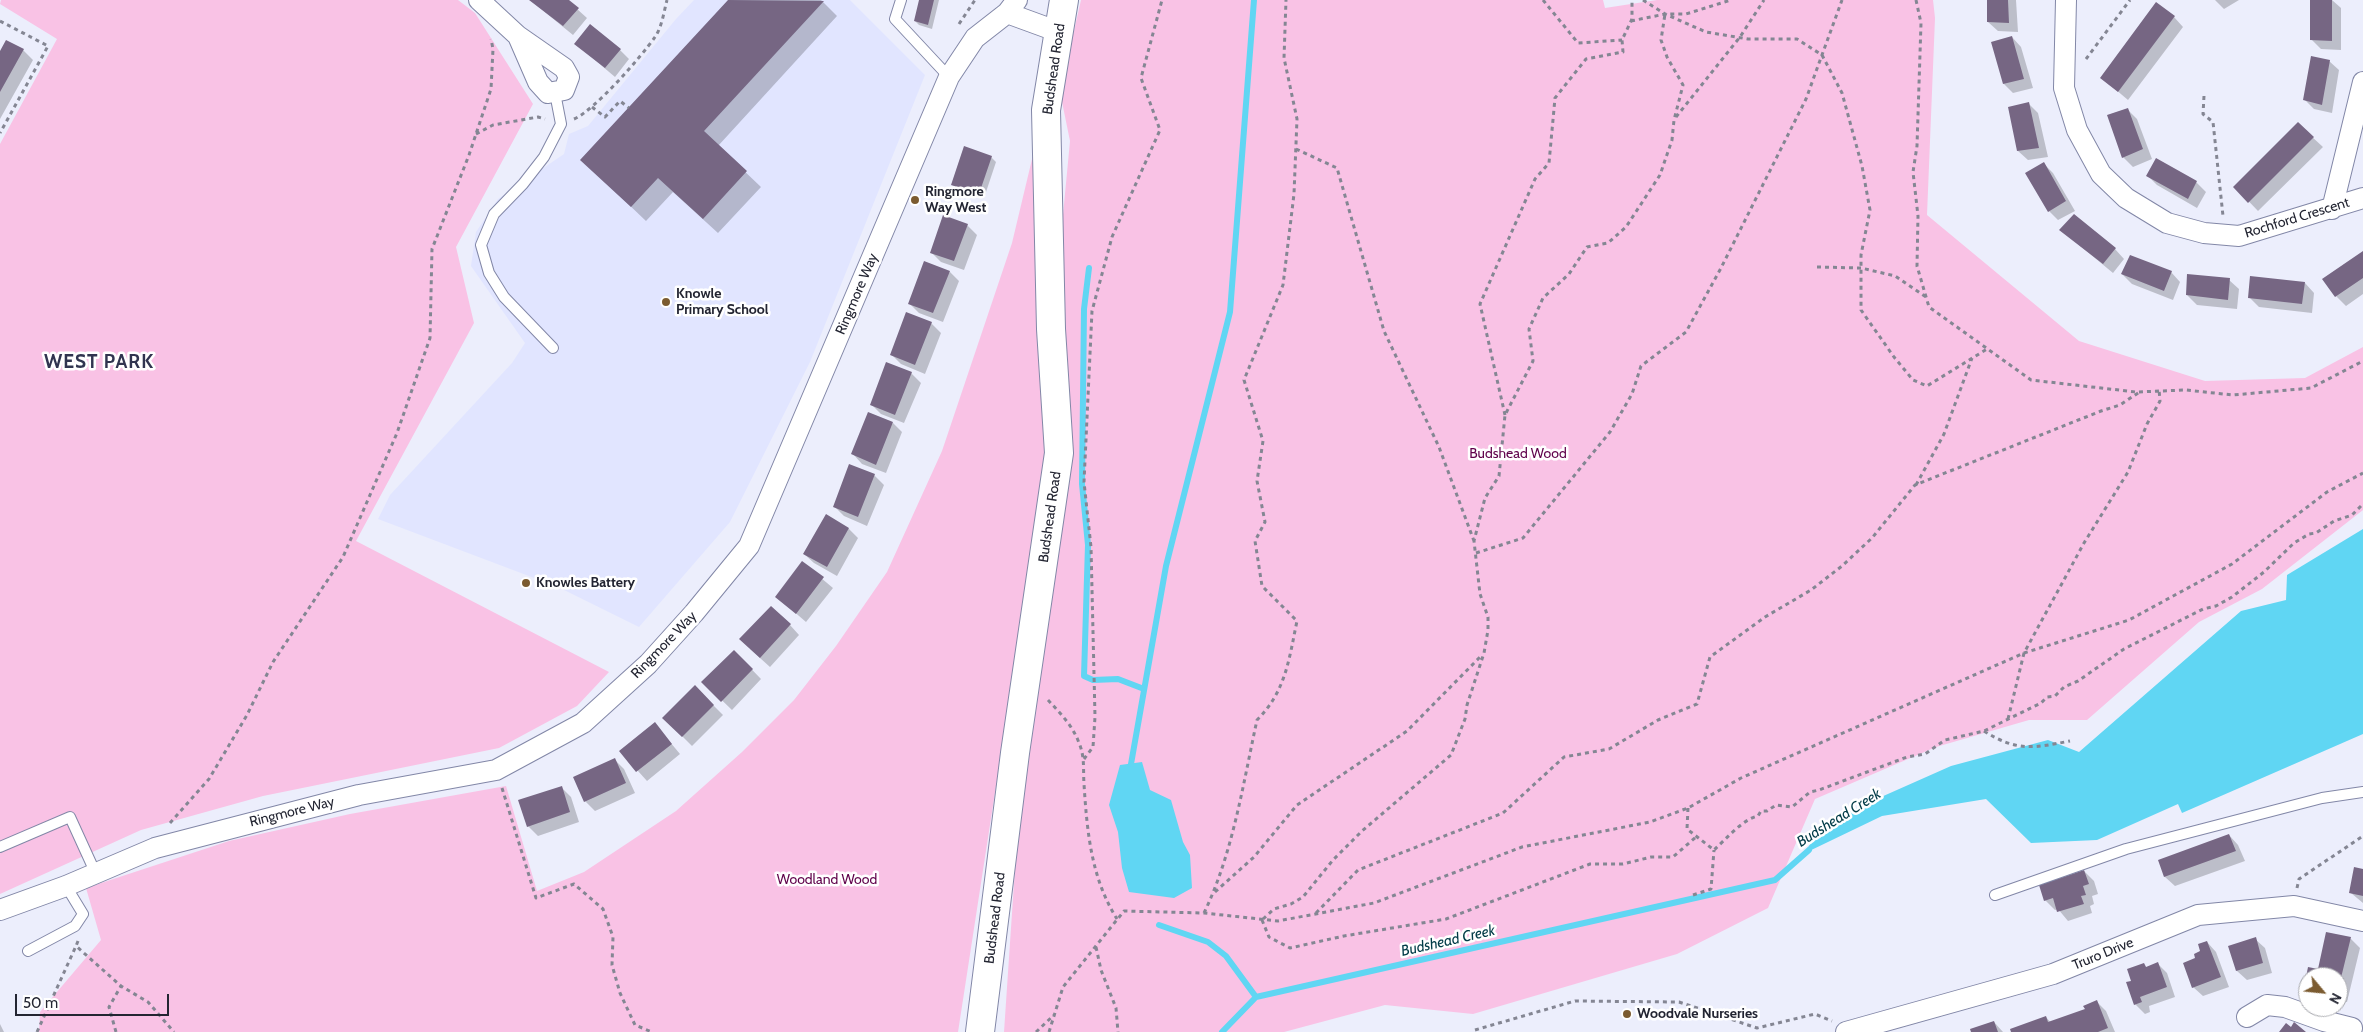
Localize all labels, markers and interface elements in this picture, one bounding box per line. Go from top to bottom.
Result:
street label: Budshead Road [1039,22,1069,116]
place label: Ringmore Way West [925,184,986,216]
marker: Ringmore Way West [909,194,921,206]
street label: Rochford Crescent [2243,194,2351,242]
street label: Ringmore Way [832,251,882,337]
place label: Knowle Primary School [676,286,768,318]
marker: Knowle Primary School [660,296,672,308]
district label: WEST PARK [43,351,155,373]
park label: Budshead Wood [1469,446,1567,462]
street label: Budshead Road [1035,470,1065,564]
place label: Knowles Battery [536,575,635,591]
marker: Knowles Battery [520,577,532,589]
street label: Ringmore Way [628,608,700,682]
water label: Budshead Creek [1794,785,1884,851]
street label: Ringmore Way [248,793,336,831]
street label: Budshead Road [981,871,1009,965]
park label: Woodland Wood [777,872,877,888]
water label: Budshead Creek [1399,921,1497,961]
street label: Truro Drive [2070,934,2136,974]
north arrow [2298,967,2348,1017]
scale bar [18,984,171,1016]
text: N [2325,990,2346,1007]
text: 50 m [23,994,58,1012]
place label: Woodvale Nurseries [1637,1006,1758,1022]
marker: Woodvale Nurseries [1621,1008,1633,1020]

